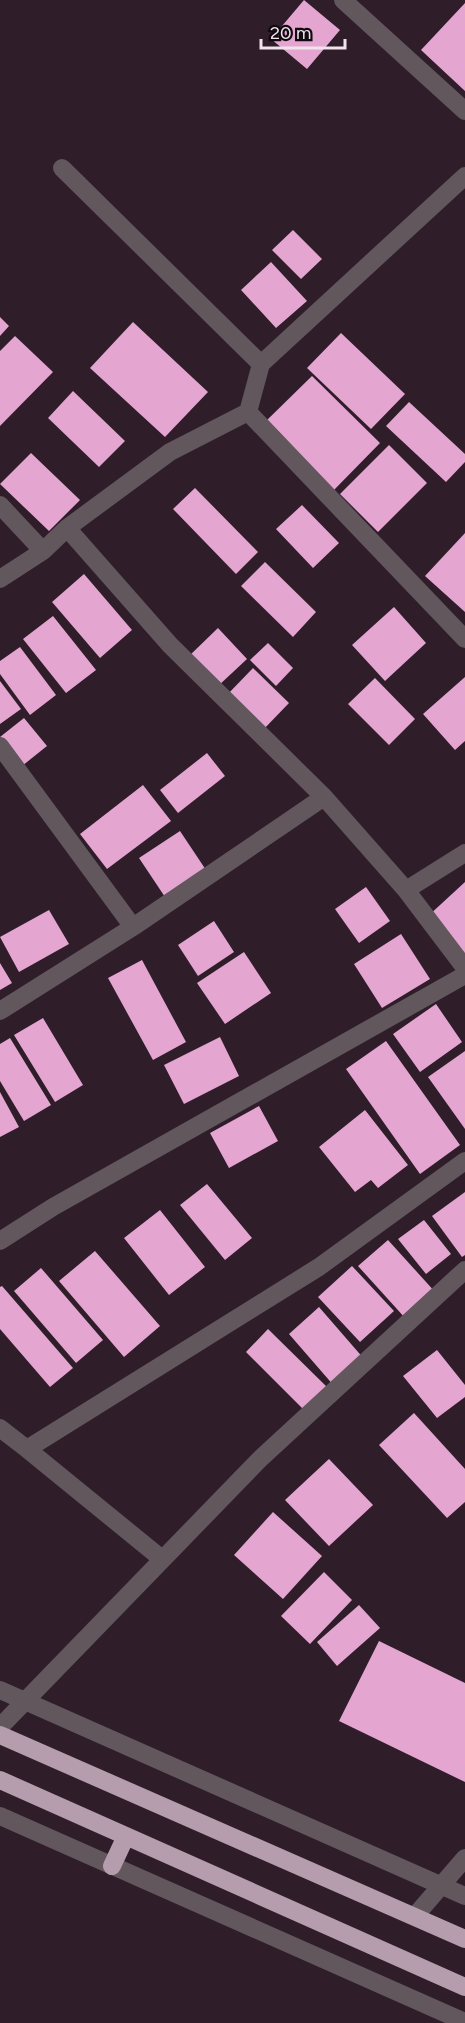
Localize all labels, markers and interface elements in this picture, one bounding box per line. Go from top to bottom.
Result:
scale bar [261,12,345,50]
text: 20 m [270,22,311,44]

